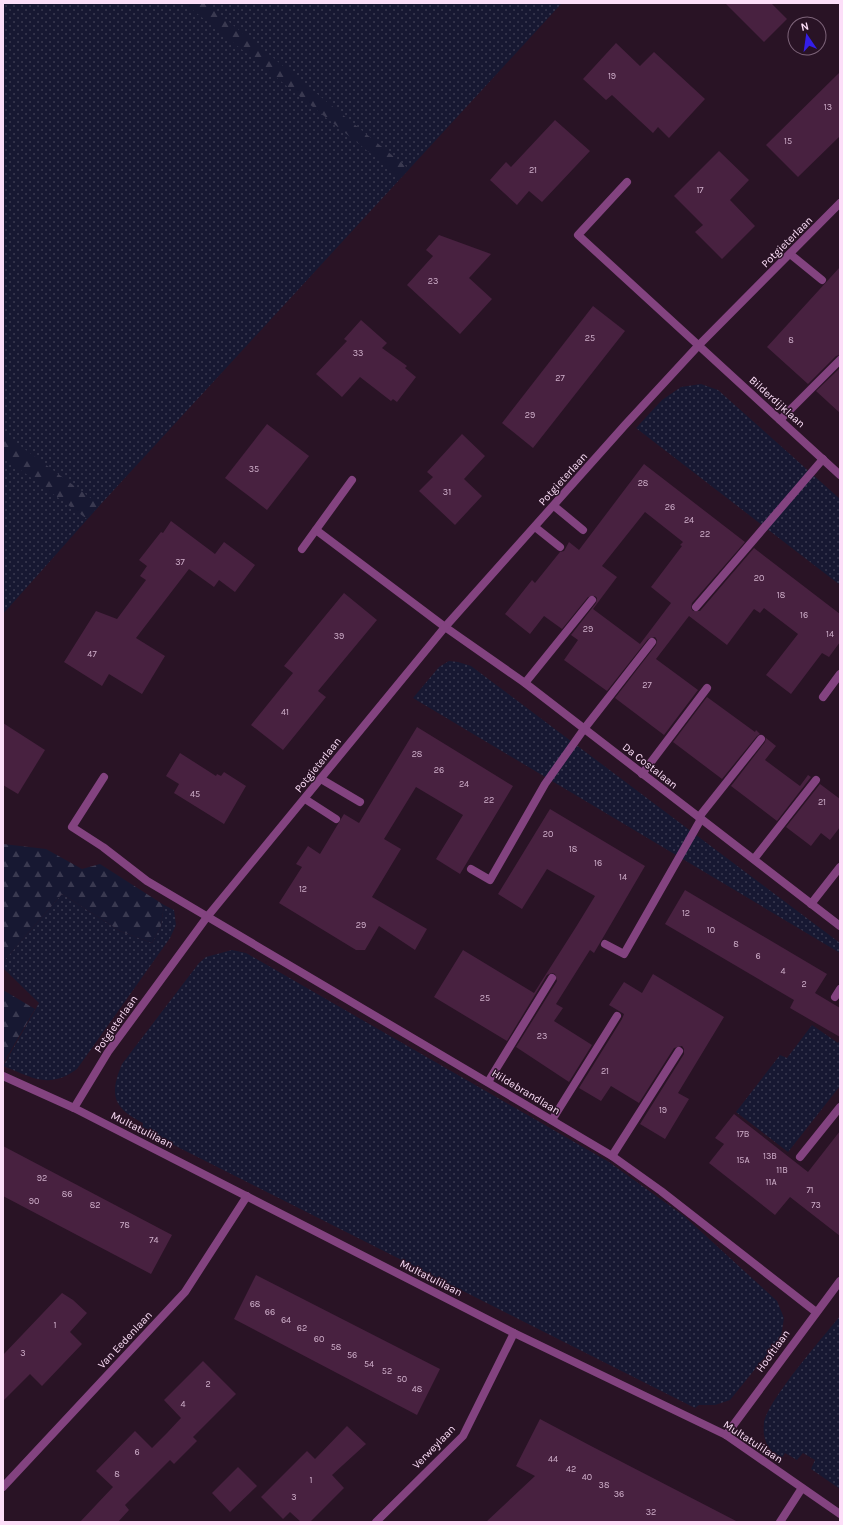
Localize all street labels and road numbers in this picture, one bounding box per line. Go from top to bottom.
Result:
street label: Potgieterlaan [759,214,815,270]
street label: Bilderdijklaan [746,374,808,430]
street label: Potgieterlaan [536,450,590,508]
street label: Potgieterlaan [292,735,344,795]
street label: Da Costalaan [620,740,680,792]
street label: Potgieterlaan [91,993,141,1055]
street label: Hildebrandlaan [489,1066,563,1118]
street label: Multatulilaan [109,1109,175,1151]
street label: Multatulilaan [398,1257,464,1299]
street label: Van Eedenlaan [95,1309,155,1371]
street label: Hooftlaan [753,1327,793,1375]
street label: Multatulilaan [721,1418,785,1466]
street label: Verweylaan [410,1422,458,1472]

